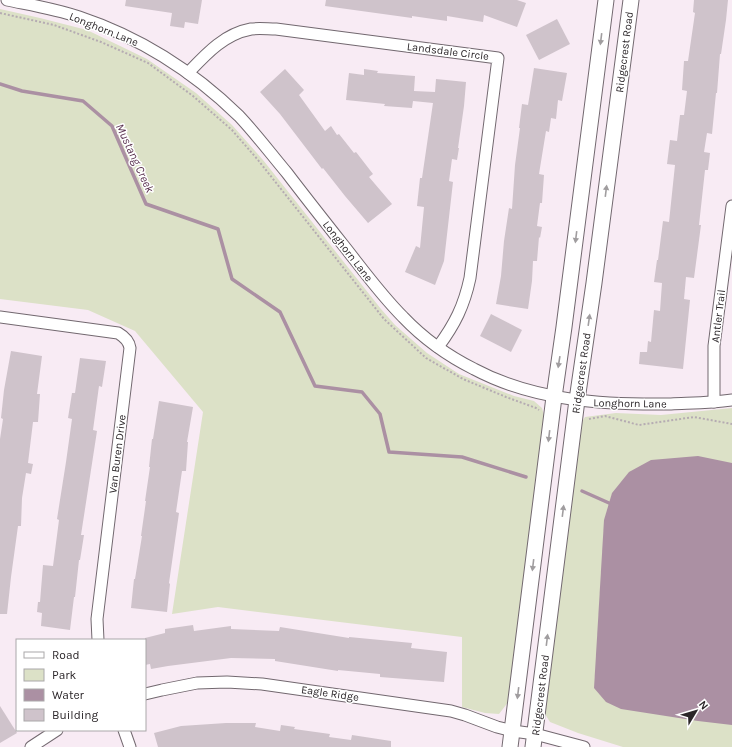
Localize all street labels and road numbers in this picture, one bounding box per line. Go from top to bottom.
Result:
street label: Longhorn Lane [67,10,141,49]
street label: Ridgecrest Road [613,11,636,93]
street label: Landsdale Circle [406,40,490,63]
street label: Longhorn Lane [320,218,376,284]
street label: Antler Trail [709,289,728,343]
street label: Ridgecrest Road [569,332,594,414]
street label: Longhorn Lane [593,396,667,411]
street label: Van Buren Drive [106,414,129,494]
street label: Ridgecrest Road [529,654,552,736]
street label: Eagle Ridge [300,683,360,704]

